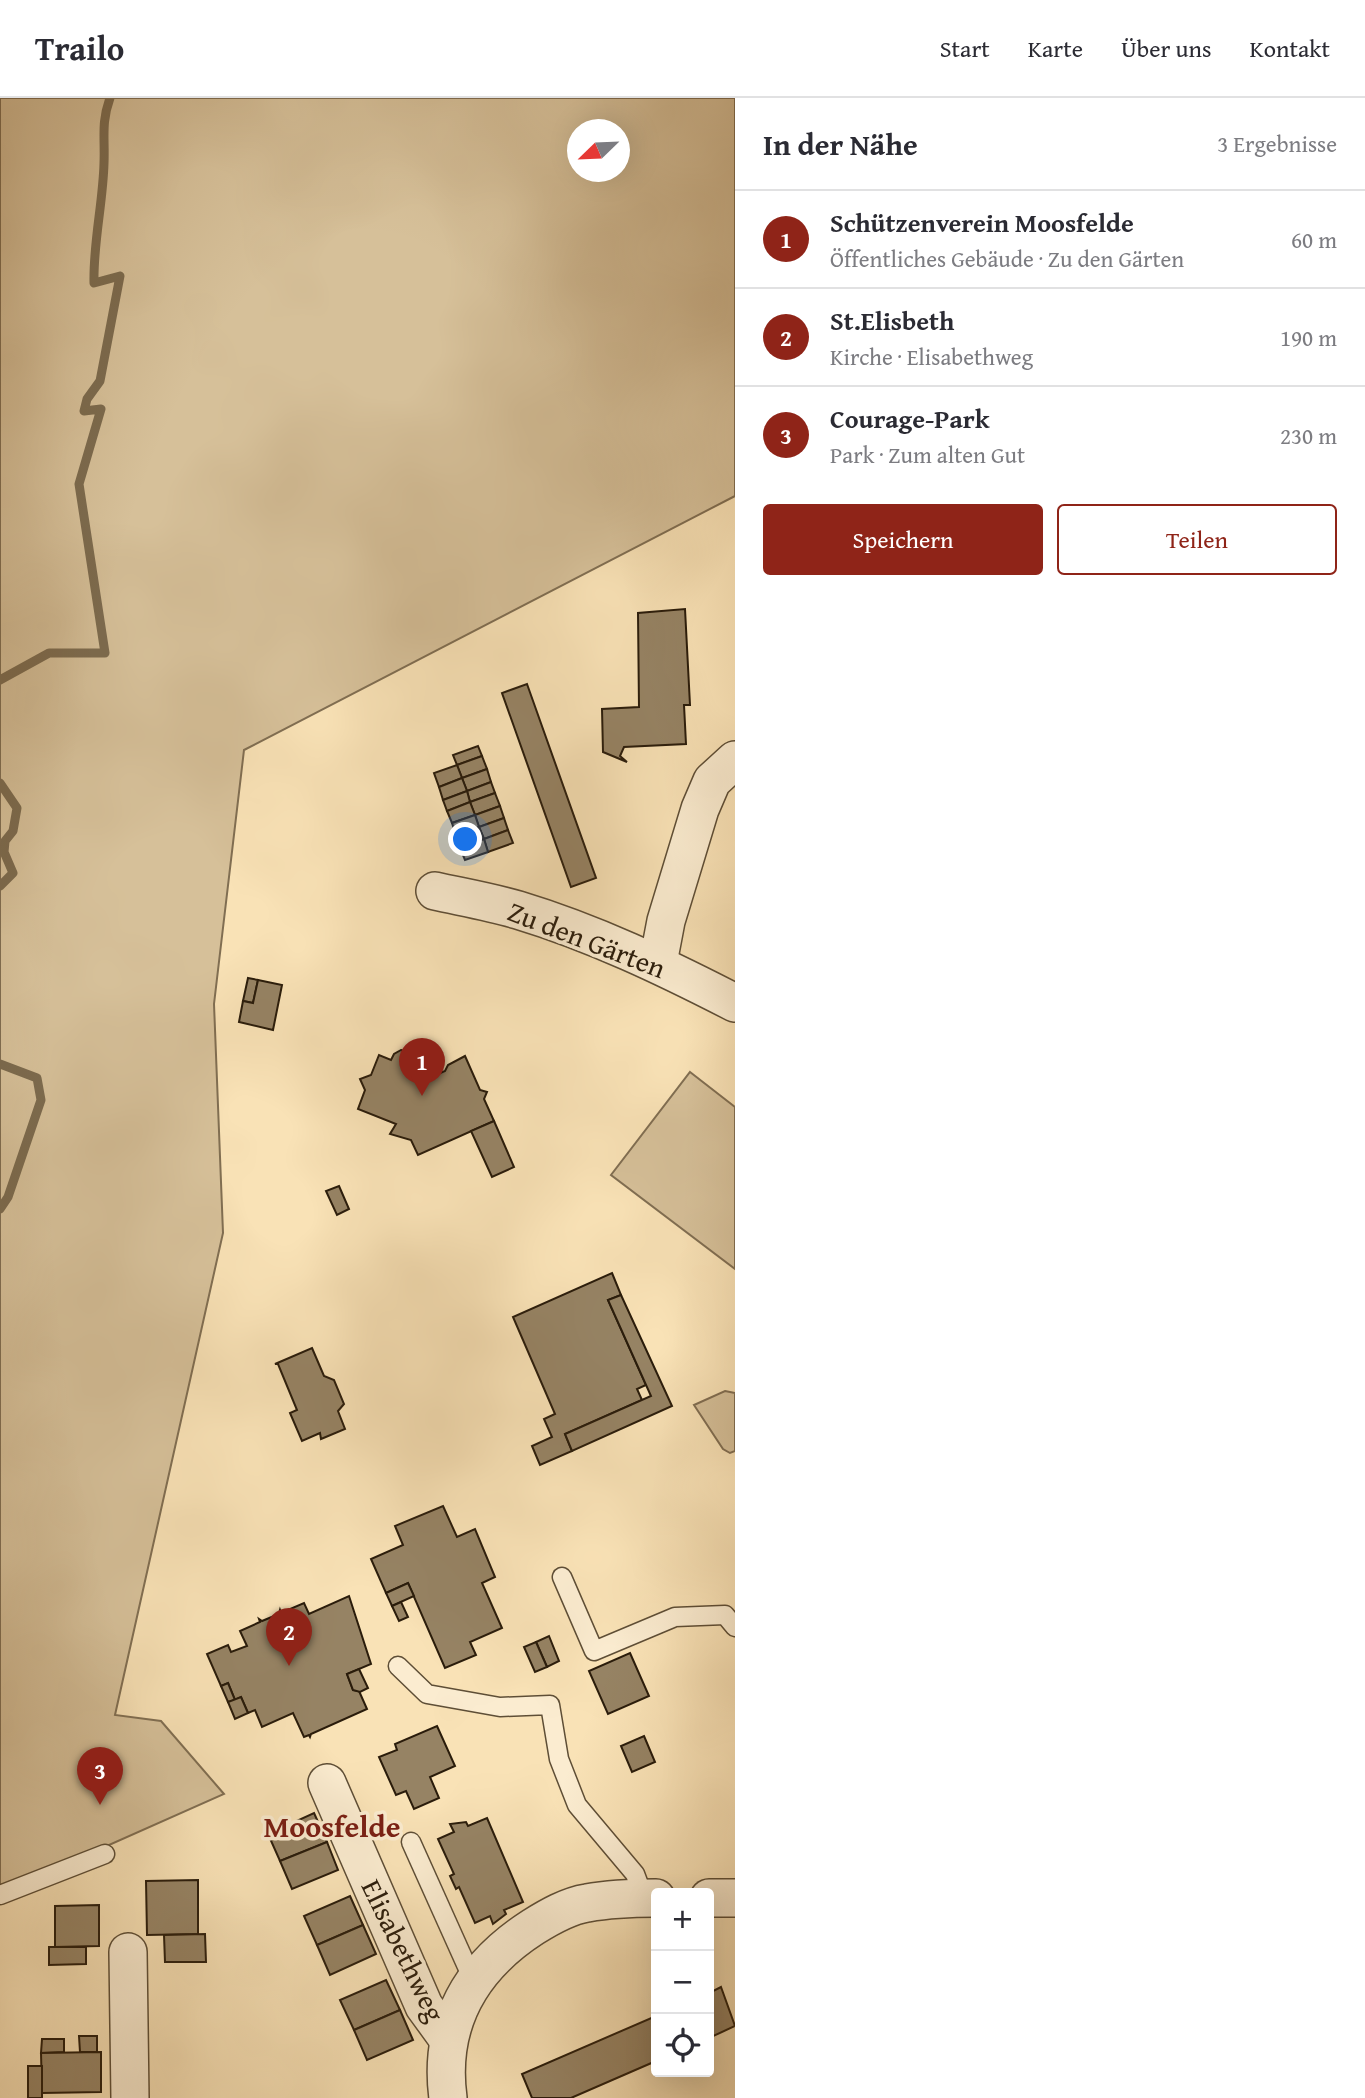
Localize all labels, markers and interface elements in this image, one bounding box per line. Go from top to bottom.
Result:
text: Trailo [35,24,124,72]
text: Start [940,31,990,66]
text: Karte [1028,31,1083,66]
text: Über uns [1121,31,1212,66]
text: Kontakt [1250,31,1330,66]
north arrow [567,119,630,182]
text: In der Nähe [763,122,918,166]
text: 3 Ergebnisse [1217,127,1337,160]
text: Schützenverein Moosfelde [830,203,1134,242]
text: 1 [780,223,792,256]
text: 60 m [1291,223,1337,256]
text: Öffentliches Gebäude · Zu den Gärten [830,242,1184,275]
text: St.Elisbeth [830,301,954,340]
text: 2 [780,321,792,354]
text: 190 m [1280,321,1337,354]
text: Kirche · Elisabethweg [830,340,1033,373]
text: Courage-Park [830,399,990,438]
text: 3 [780,419,792,452]
text: 230 m [1280,419,1337,452]
text: Park · Zum alten Gut [830,438,1025,471]
button: Speichern [763,504,1043,575]
button: Teilen [1057,504,1337,575]
your location [448,822,482,856]
street label: Zu den Gärten [502,890,672,988]
pin: 1 [399,1038,445,1096]
pin: 2 [266,1608,312,1666]
pin: 3 [77,1747,123,1805]
district label: Moosfelde [263,1804,401,1848]
street label: Elisabethweg [352,1872,456,2028]
map controls [651,1888,714,2077]
button: + [651,1888,714,1951]
button: − [651,1951,714,2014]
button: locate [651,2014,714,2077]

